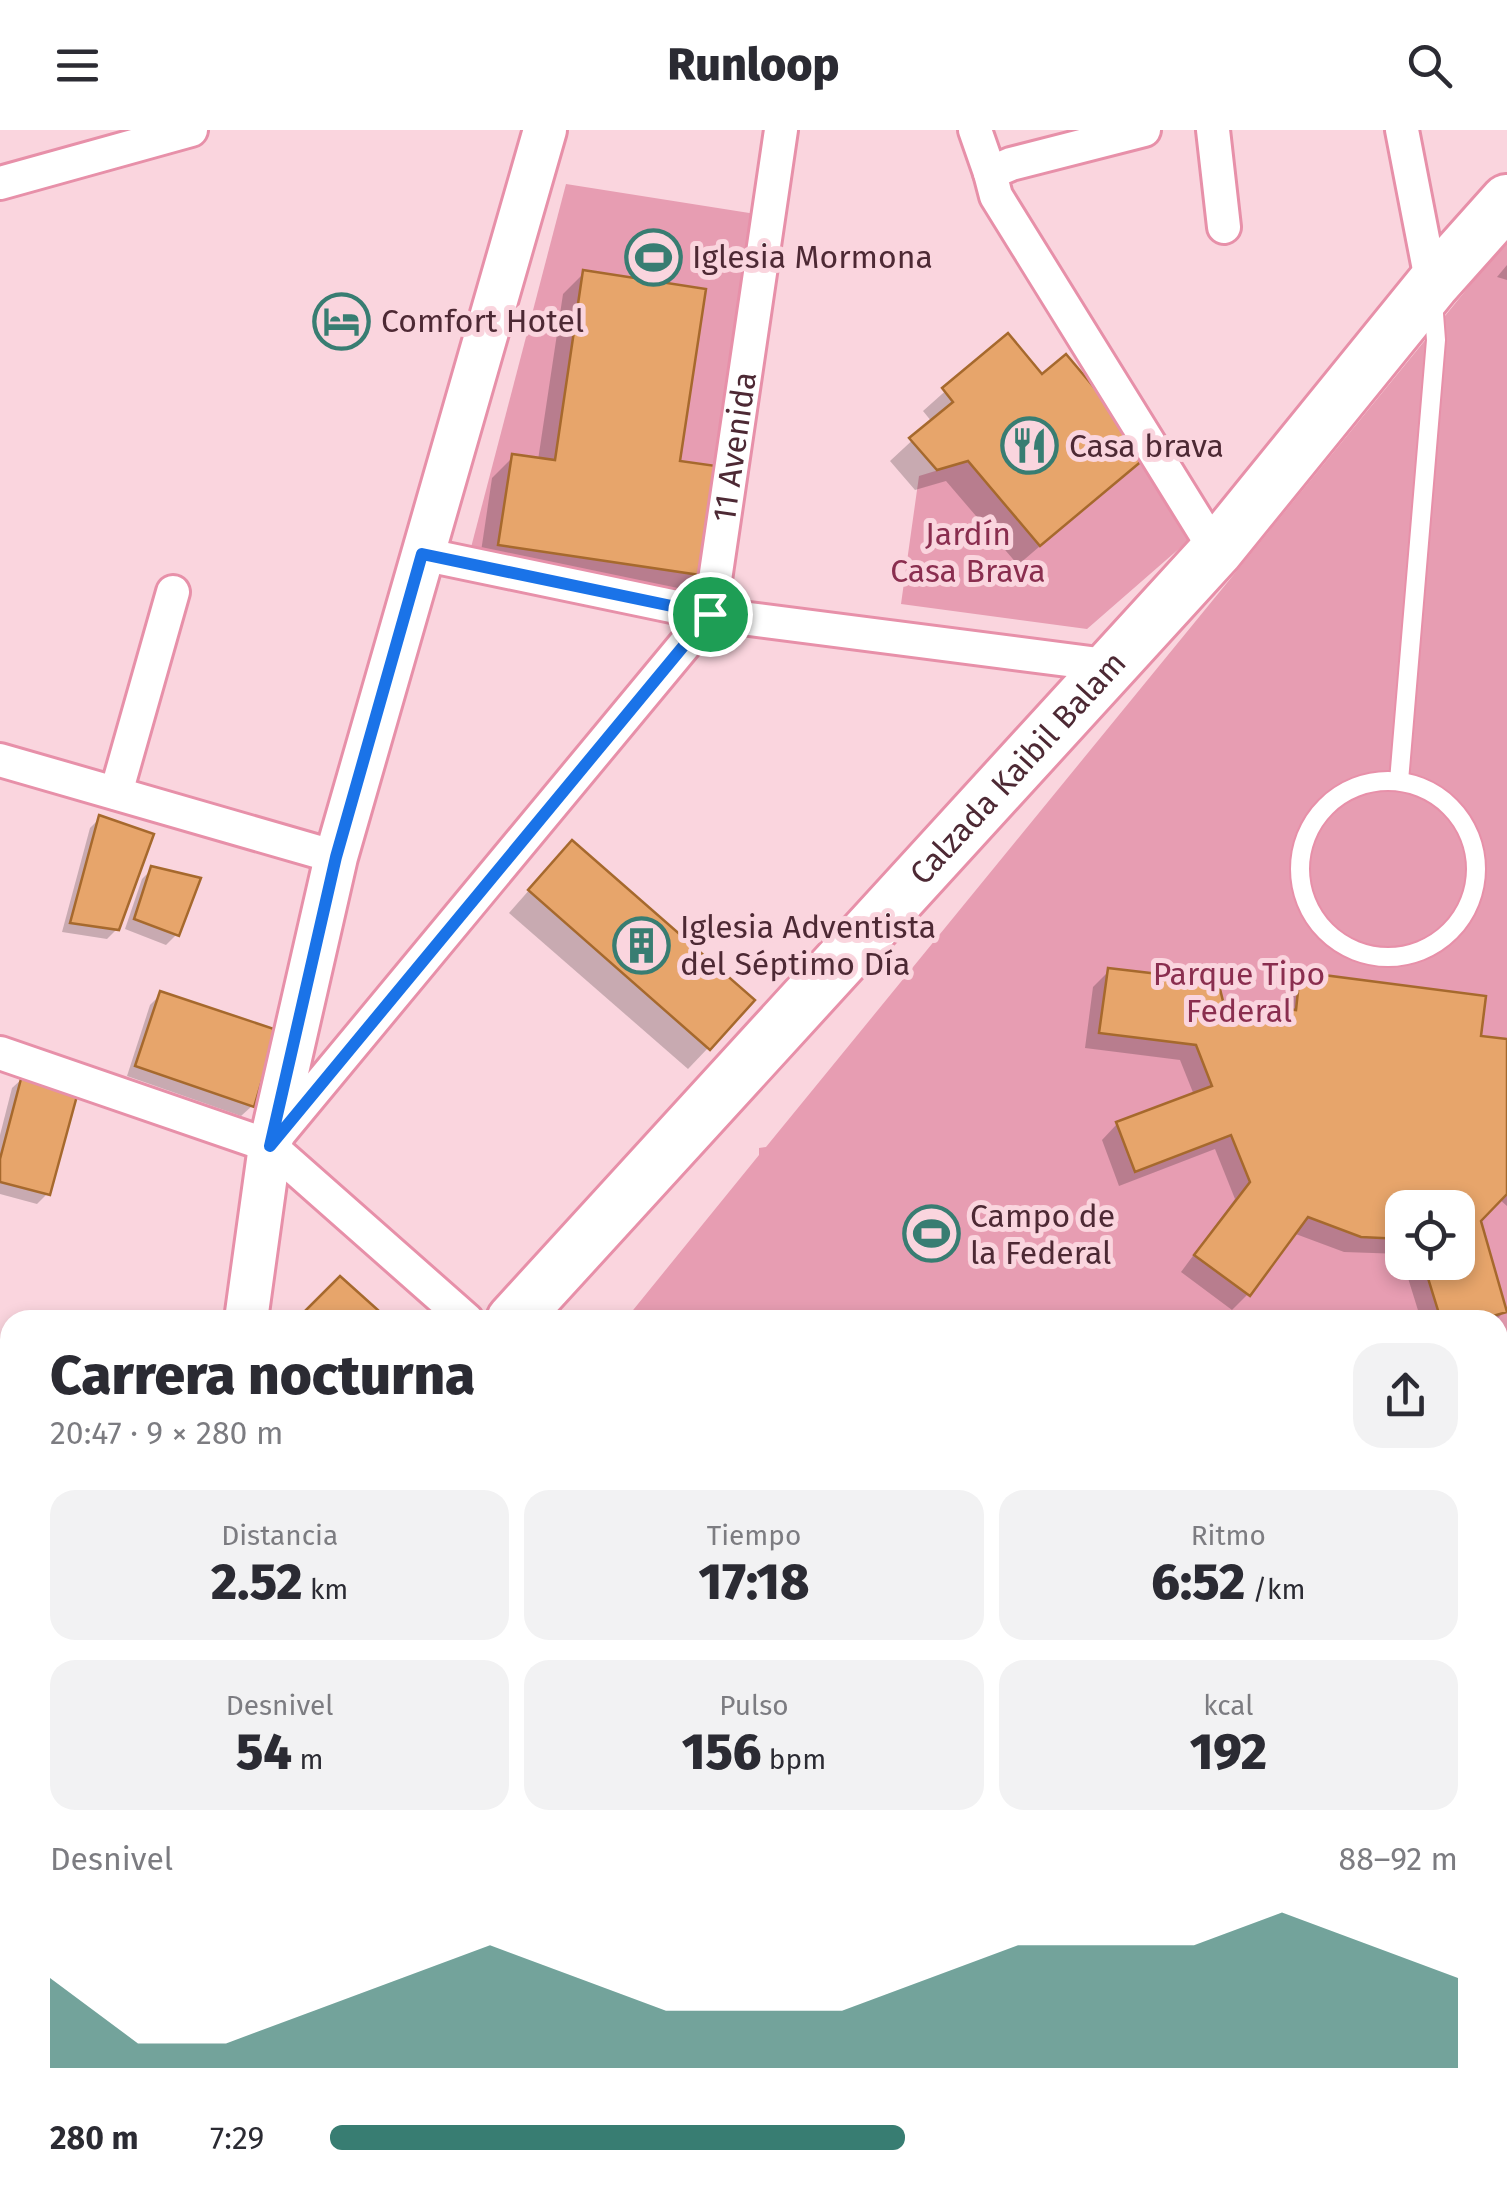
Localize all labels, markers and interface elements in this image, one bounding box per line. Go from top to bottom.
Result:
icon: menu [50,38,105,93]
text: Runloop [667,38,840,92]
icon: search [1402,38,1457,93]
sports icon: Iglesia Mormona [623,227,683,287]
place label: Iglesia Mormona [692,238,933,276]
hotel icon: Comfort Hotel [312,291,372,351]
place label: Comfort Hotel [381,302,584,340]
street label: 11 Avenida [705,369,764,525]
restaurant icon: Casa brava [1000,416,1060,476]
place label: Casa brava [1069,427,1224,465]
park label: Jardín Casa Brava [890,515,1046,590]
pin [668,572,753,657]
icon: arrive [683,587,738,642]
street label: Calzada Kaibil Balam [902,644,1134,892]
place label: Iglesia Adventista del Séptimo Día [680,908,936,983]
building icon: Iglesia Adventista del Séptimo Día [611,915,671,975]
park label: Parque Tipo Federal [1153,955,1325,1030]
map controls [1385,1190,1475,1280]
button: locate [1385,1190,1475,1280]
place label: Campo de la Federal [970,1197,1115,1272]
sports icon: Campo de la Federal [901,1204,961,1264]
text: Carrera nocturna [50,1343,475,1409]
button: share [1353,1343,1458,1448]
text: 20:47 · 9 × 280 m [50,1414,283,1452]
text: Distancia [221,1519,338,1552]
text: Tiempo [707,1519,801,1552]
text: Ritmo [1191,1519,1266,1552]
text: 2.52 [211,1552,302,1612]
text: 17:18 [699,1552,809,1612]
text: 6:52 [1151,1552,1245,1612]
text: km [302,1573,348,1606]
text: /km [1245,1573,1305,1606]
text: Desnivel [226,1689,334,1722]
text: Pulso [719,1689,789,1722]
text: kcal [1203,1689,1254,1722]
text: 54 [236,1722,292,1782]
text: 156 [682,1722,761,1782]
text: 192 [1190,1722,1267,1782]
text: m [292,1743,323,1776]
text: bpm [761,1743,826,1776]
text: Desnivel [50,1840,173,1878]
text: 88–92 m [1339,1840,1458,1878]
text: 280 m [50,2119,138,2157]
text: 7:29 [210,2119,264,2157]

